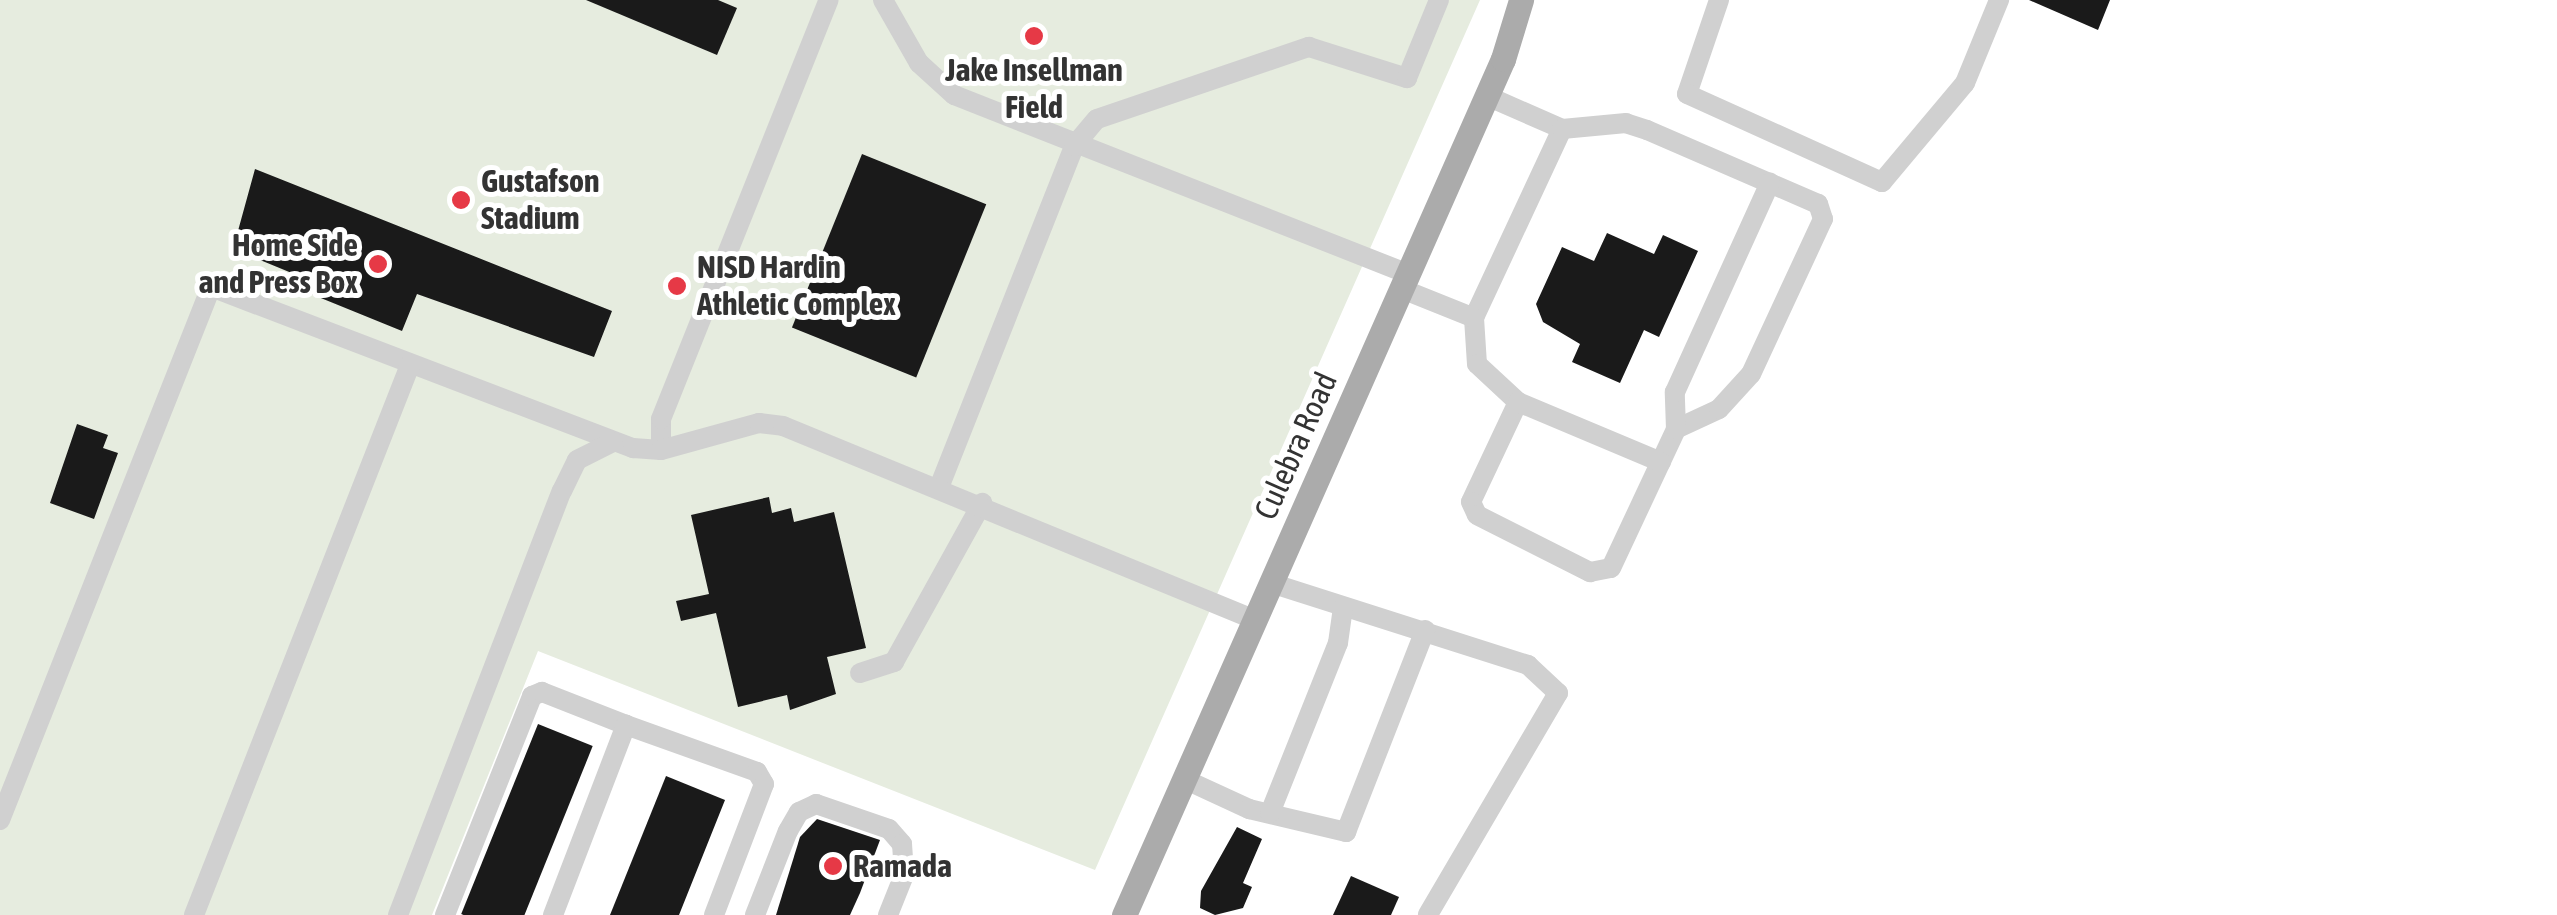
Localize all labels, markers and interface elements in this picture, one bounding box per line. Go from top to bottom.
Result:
marker: Jake Insellman Field [1023,25,1045,47]
place label: Jake Insellman Field [945,52,1123,127]
place label: Gustafson Stadium [481,163,599,238]
marker: Gustafson Stadium [450,189,472,211]
place label: Home Side and Press Box [199,227,358,302]
place label: NISD Hardin Athletic Complex [697,249,896,324]
marker: Home Side and Press Box [367,253,389,275]
marker: NISD Hardin Athletic Complex [666,275,688,297]
street label: Culebra Road [1247,367,1345,525]
place label: Ramada [853,847,952,885]
marker: Ramada [822,855,844,877]

